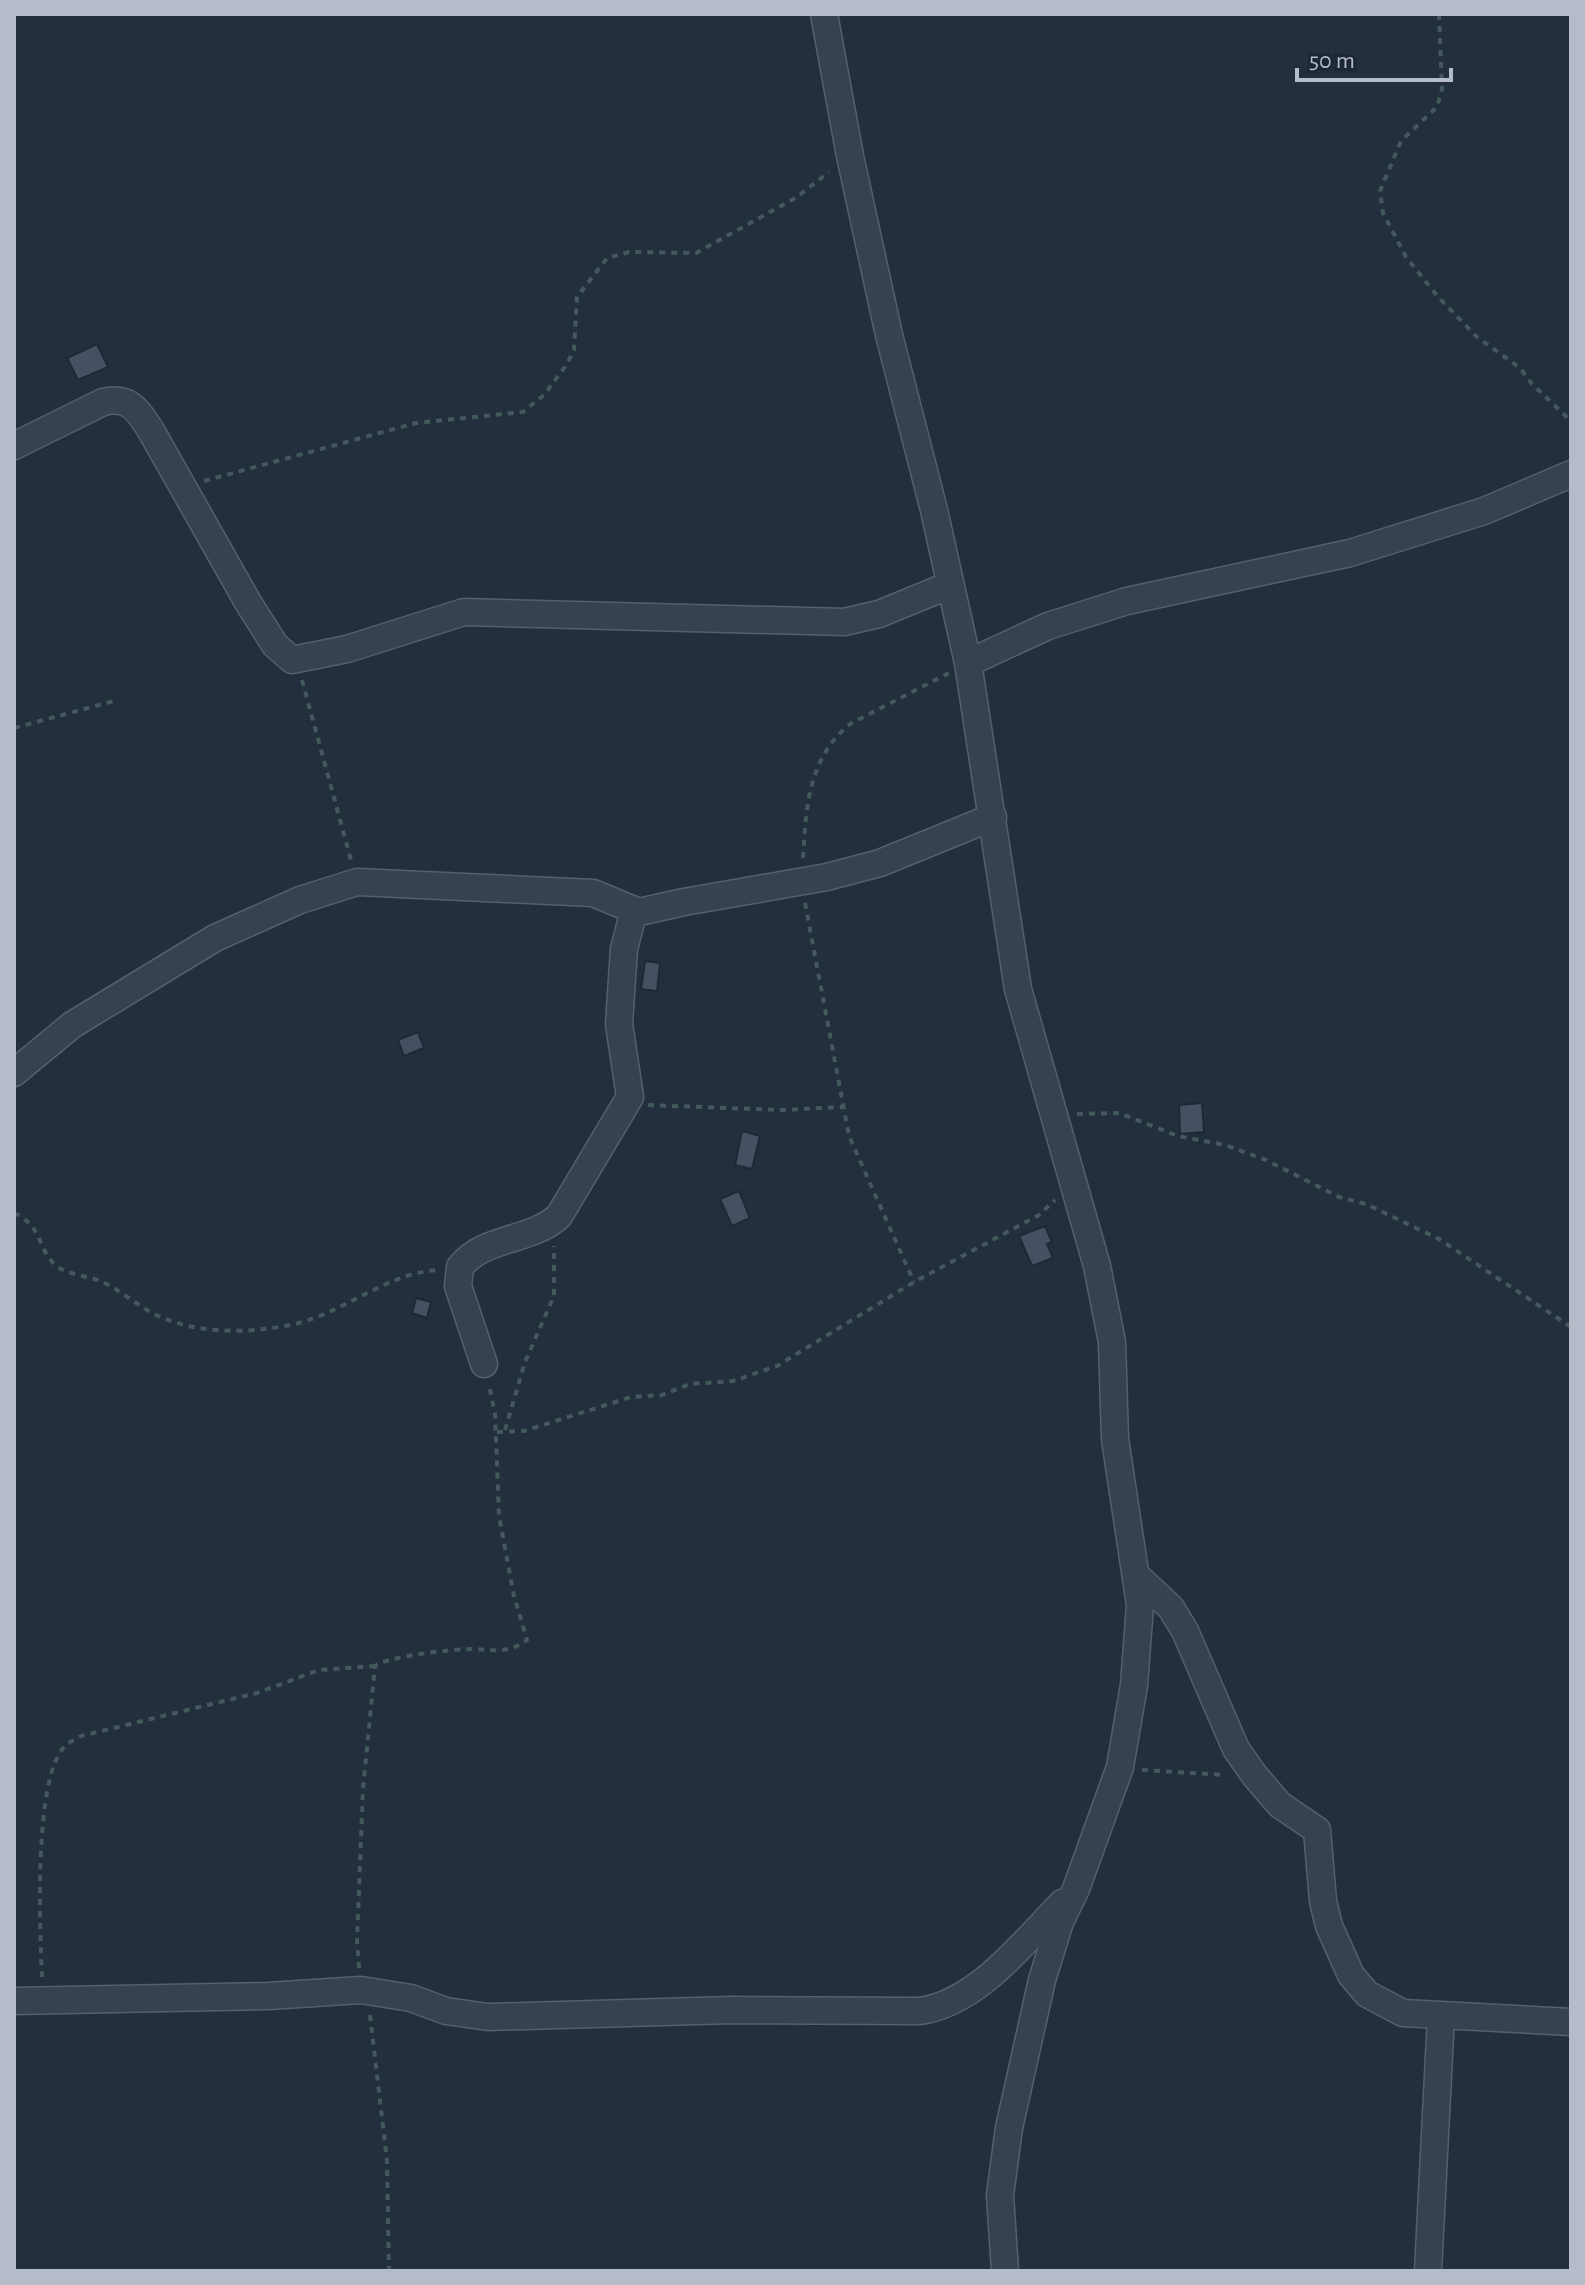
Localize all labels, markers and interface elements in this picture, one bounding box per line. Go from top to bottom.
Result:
scale bar [1297,32,1451,82]
text: 50 m [1309,49,1355,73]

